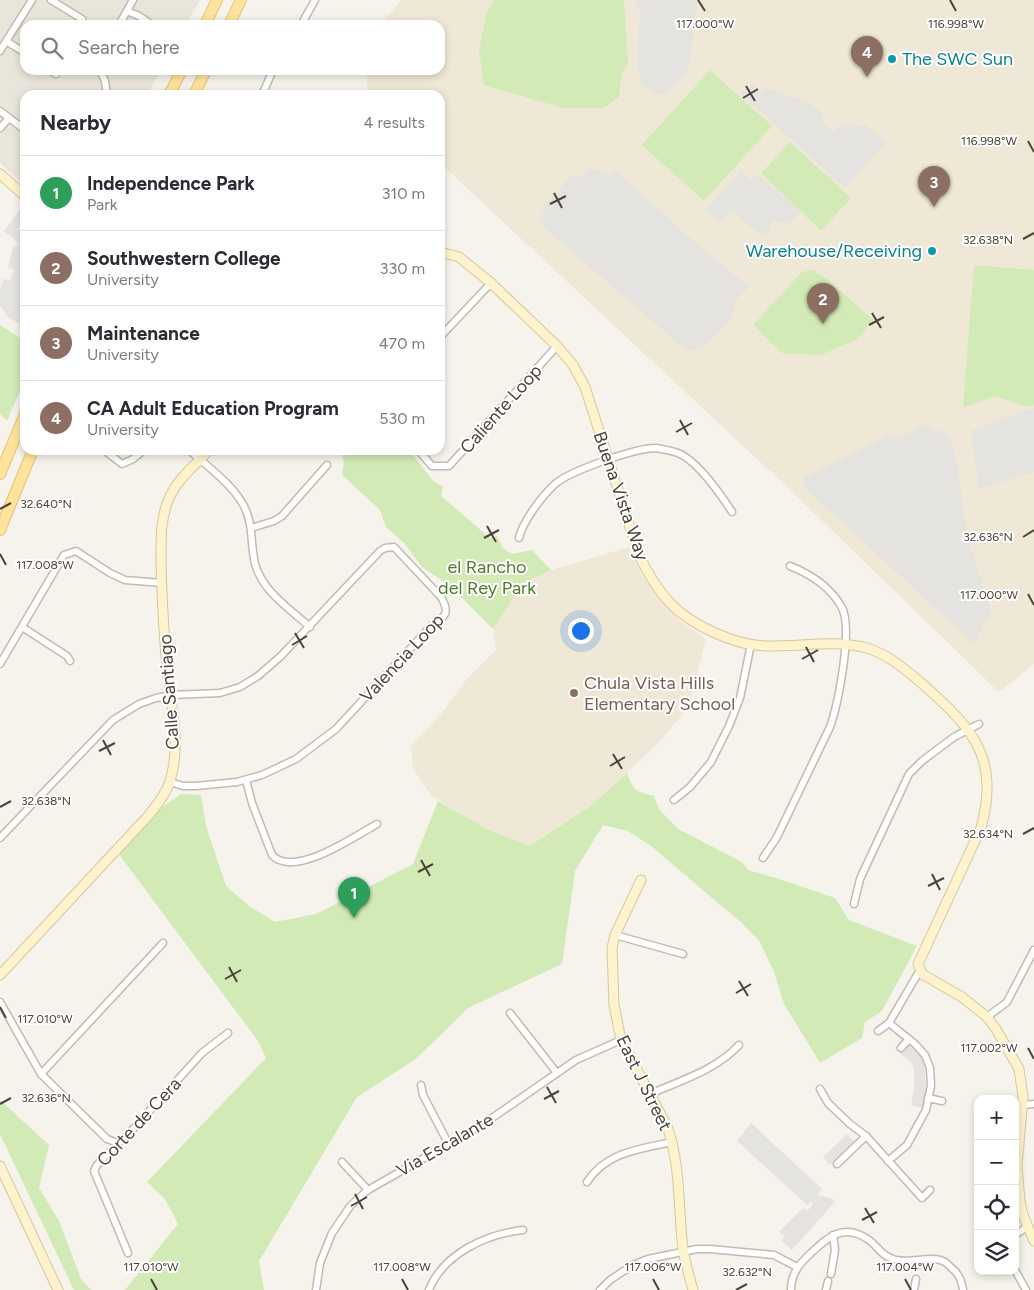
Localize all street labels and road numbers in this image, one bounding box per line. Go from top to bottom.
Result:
street label: Caliente Loop [455,360,547,458]
street label: Buena Vista Way [589,429,654,564]
street label: Valencia Loop [355,609,449,707]
street label: Calle Santiago [154,633,184,751]
street label: East J Street [611,1032,677,1135]
street label: Corte de Cera [92,1073,186,1171]
street label: Via Escalante [393,1108,497,1182]

